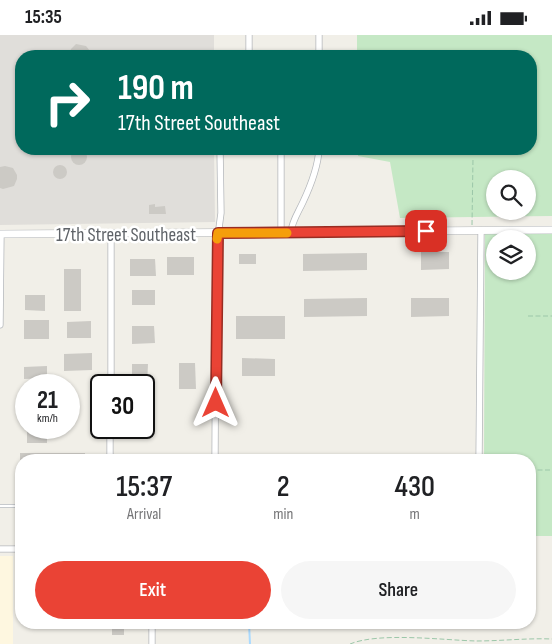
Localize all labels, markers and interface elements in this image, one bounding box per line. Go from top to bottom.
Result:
text: 15:35 [25,6,62,29]
text: 190 m [118,67,194,110]
icon: right [35,70,100,135]
text: 17th Street Southeast [118,110,280,137]
map controls [486,170,536,280]
button: search [486,170,536,220]
pin [405,210,447,252]
icon: arrive [412,217,440,245]
street label: 17th Street Southeast [56,224,196,247]
button: layers [486,230,536,280]
speed limit sign: 30 [90,374,155,439]
position arrow [189,376,241,428]
text: 21 [37,385,58,416]
text: km/h [37,411,58,426]
text: 15:37 [116,469,172,505]
text: 2 [277,469,290,505]
text: 430 [394,469,435,505]
text: Arrival [127,505,161,524]
text: min [273,505,293,524]
text: m [410,505,420,524]
button: Exit [35,561,271,619]
button: Share [281,561,516,619]

